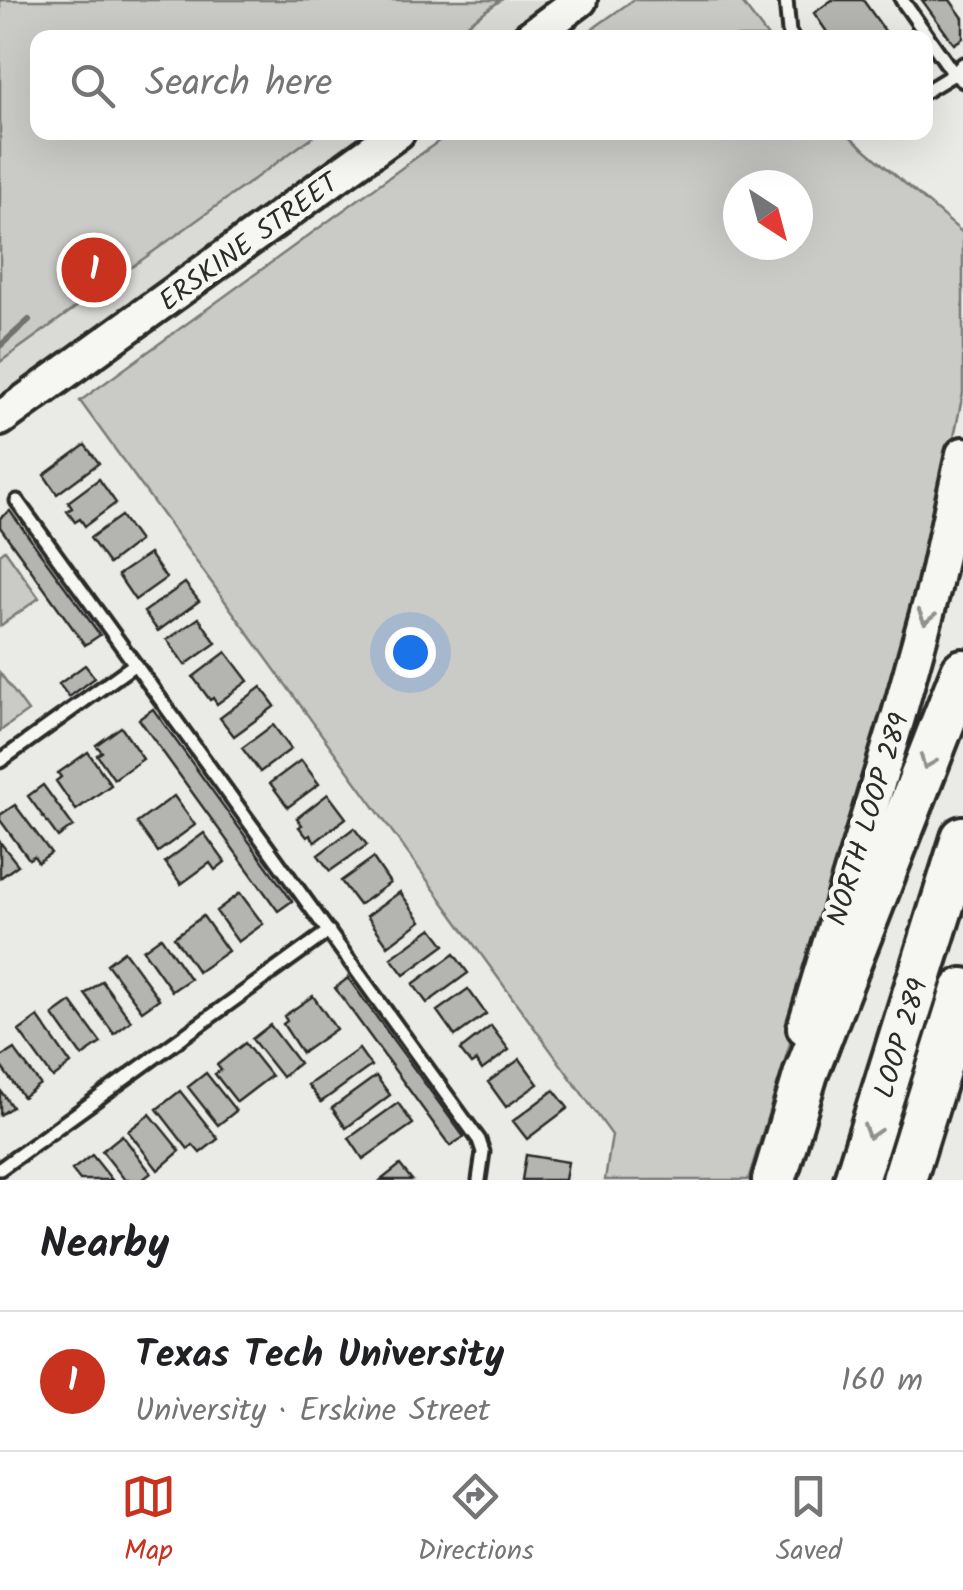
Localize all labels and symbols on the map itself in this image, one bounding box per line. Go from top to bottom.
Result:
street label: ERSKINE STREET [150,161,351,324]
north arrow [723,170,813,260]
pin: 1 [62,232,126,308]
one-way arrow [916,608,937,626]
your location [385,627,436,678]
street label: NORTH LOOP 289 [816,708,923,932]
one-way arrow [919,752,939,769]
street label: LOOP 289 [863,973,942,1104]
one-way arrow [862,1122,883,1139]

